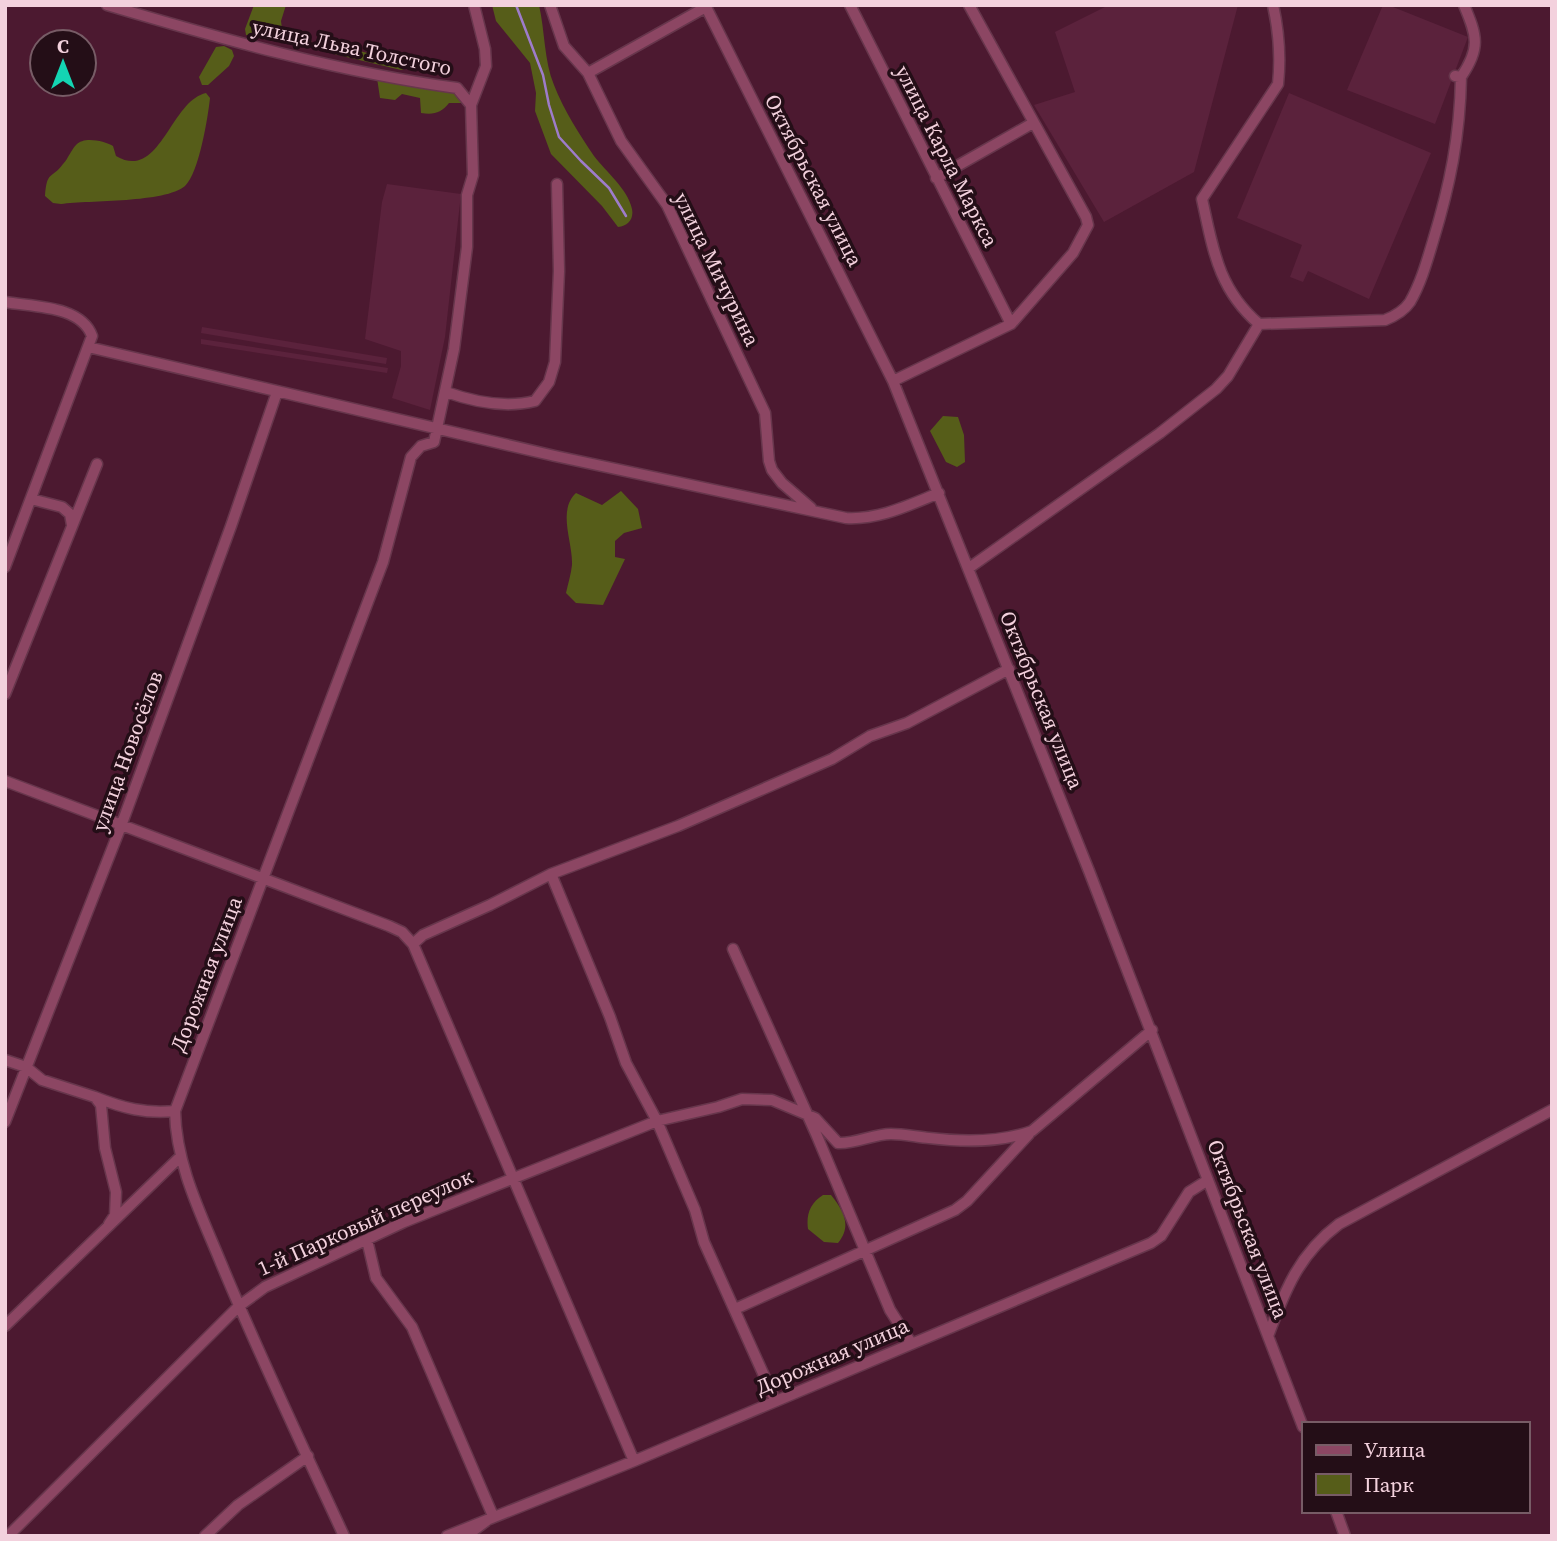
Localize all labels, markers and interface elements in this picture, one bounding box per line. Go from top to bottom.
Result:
street label: улица Льва Толстого [250,12,454,82]
north arrow [28,28,98,98]
text: С [57,33,69,59]
street label: улица Карла Маркса [889,60,1006,252]
street label: Октябрьская улица [758,89,870,271]
street label: улица Мичурина [667,187,767,351]
street label: Октябрьская улица [993,607,1091,794]
street label: улица Новосёлов [84,667,170,835]
street label: Дорожная улица [163,892,249,1056]
street label: Октябрьская улица [1200,1135,1296,1323]
street label: 1-й Парковый переулок [253,1161,477,1283]
street label: Дорожная улица [751,1310,913,1401]
legend [1302,1422,1529,1513]
text: Улица [1364,1435,1426,1464]
text: Парк [1364,1470,1414,1499]

